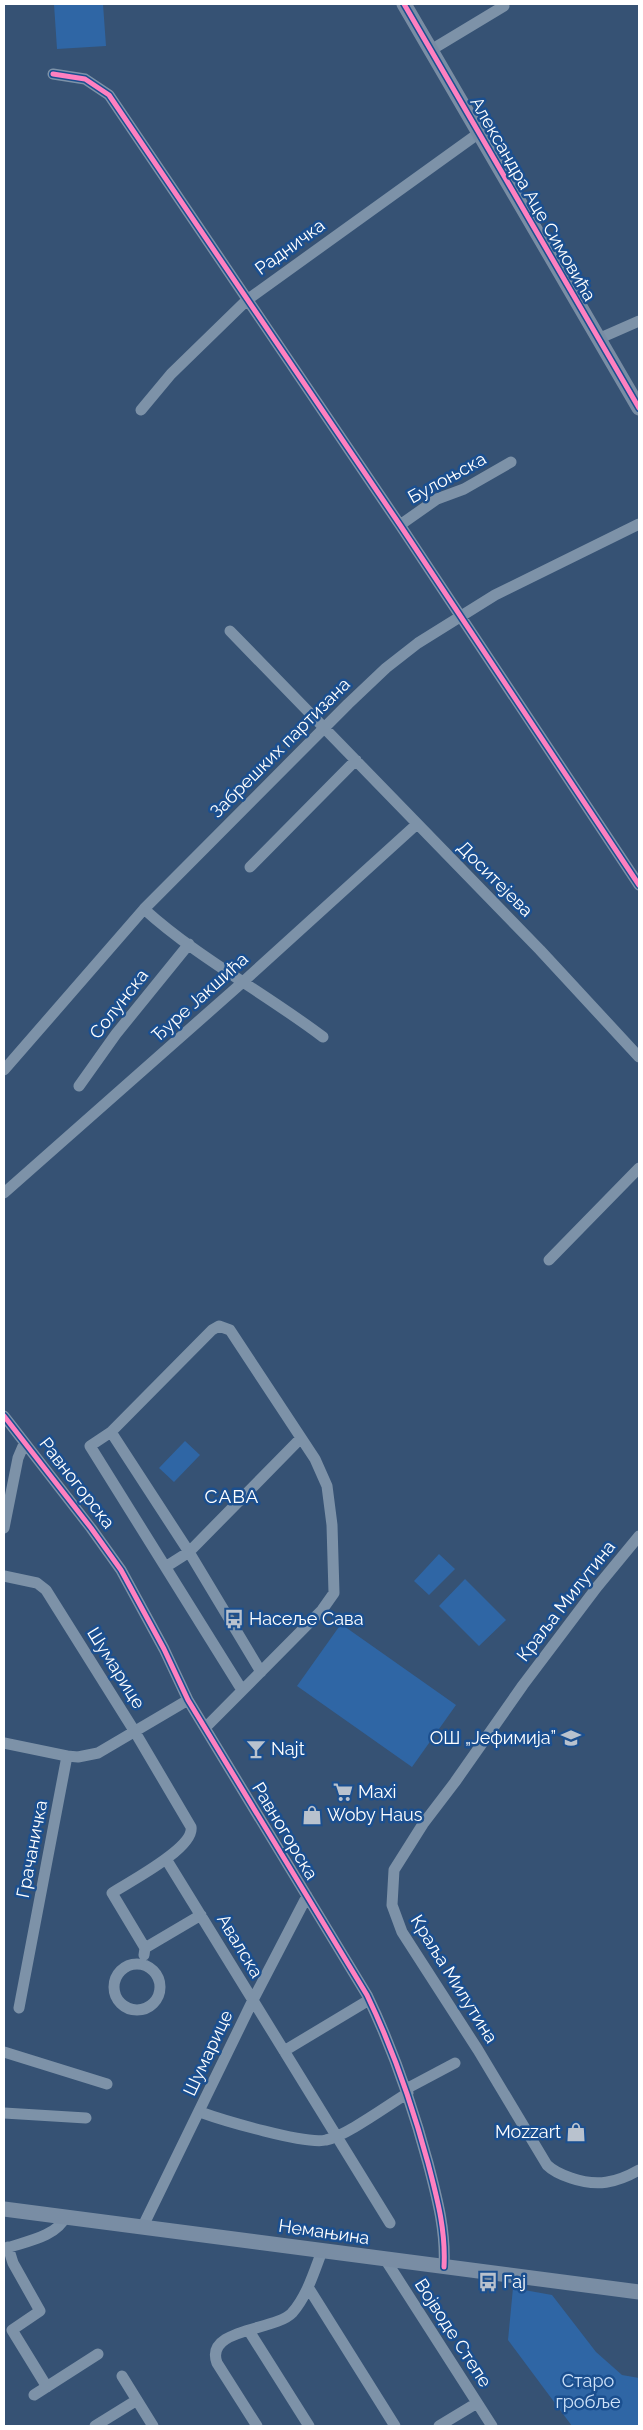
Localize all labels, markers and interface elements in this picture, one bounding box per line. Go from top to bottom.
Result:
street label: Александра Аце Симовића [466,93,601,305]
street label: Радничка [251,214,329,279]
street label: Булоњска [404,448,489,508]
street label: Забрешких партизана [205,673,354,822]
street label: Доситејева [453,837,537,921]
street label: Ђуре Јакшића [147,948,252,1045]
street label: Солунска [85,965,152,1043]
street label: Равногорска [35,1433,119,1532]
district label: САВА [205,1485,259,1507]
street label: Краља Милутина [512,1536,619,1665]
bus stop icon: Насеље Сава [223,1608,245,1630]
place label: Насеље Сава [249,1608,364,1629]
street label: Шумарице [83,1623,150,1713]
place label: ОШ „Јефимија” [430,1727,556,1748]
school or university icon: ОШ „Јефимија” [560,1727,582,1749]
bar icon: Najt [245,1738,267,1760]
place label: Najt [271,1738,305,1759]
street label: Равногорска [248,1778,323,1883]
supermarket icon: Maxi [332,1781,354,1803]
place label: Maxi [358,1781,397,1802]
street label: Грачаничка [12,1798,51,1899]
shop icon: Woby Haus [301,1804,323,1826]
place label: Woby Haus [327,1804,423,1825]
street label: Авалска [213,1910,268,1982]
street label: Краља Милутина [407,1911,502,2047]
street label: Шумарице [179,2006,237,2099]
place label: Mozzart [495,2121,561,2142]
shop icon: Mozzart [565,2121,587,2143]
street label: Немањина [277,2215,371,2248]
bus stop icon: Гај [477,2271,499,2293]
place label: Гај [503,2271,526,2292]
street label: Војводе Степе [411,2275,496,2391]
park label: Старо гробље [555,2370,621,2412]

